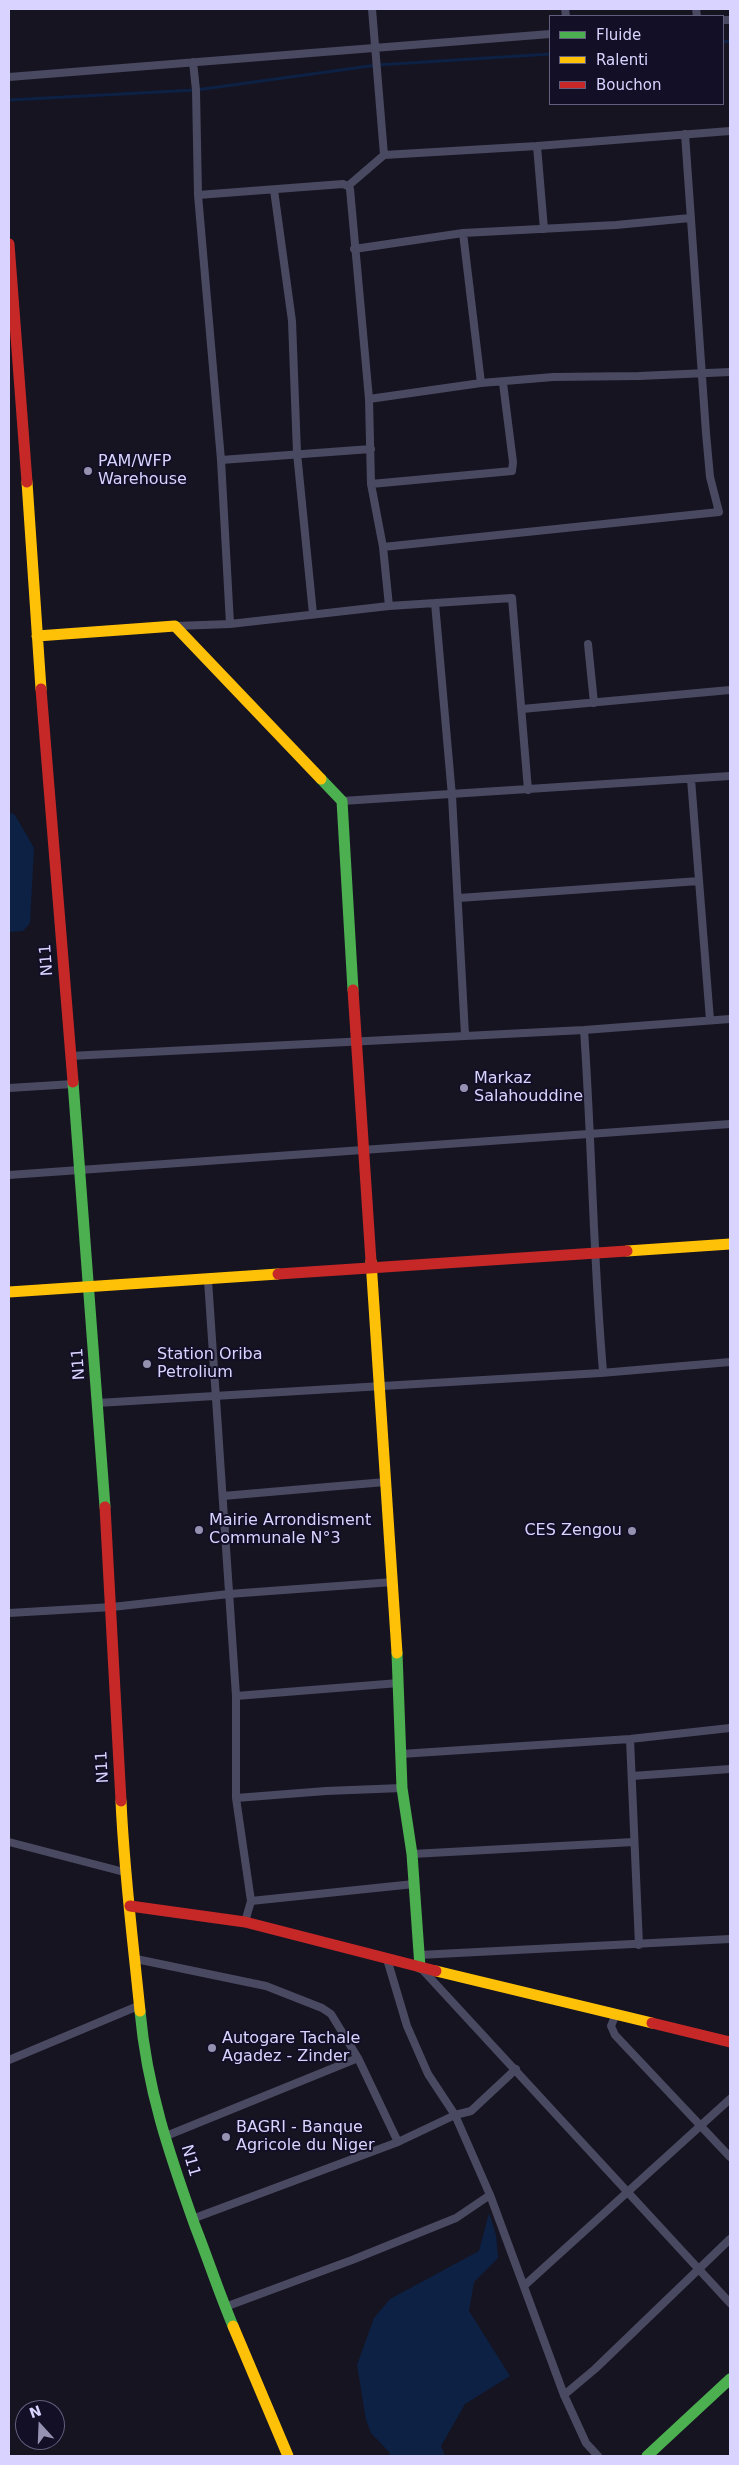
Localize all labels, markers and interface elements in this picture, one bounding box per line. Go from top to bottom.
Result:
legend [549,15,724,105]
text: Fluide [596,26,641,44]
text: Ralenti [596,51,648,69]
text: Bouchon [596,76,661,94]
place label: PAM/WFP Warehouse [98,452,187,490]
marker: PAM/WFP Warehouse [82,465,94,477]
street label: N11 [36,943,58,977]
place label: Markaz Salahouddine [474,1069,583,1107]
marker: Markaz Salahouddine [458,1082,470,1094]
place label: Station Oriba Petrolium [157,1345,263,1383]
street label: N11 [68,1347,90,1381]
marker: Station Oriba Petrolium [141,1358,153,1370]
place label: Mairie Arrondisment Communale N°3 [209,1511,371,1549]
place label: CES Zengou [524,1521,622,1541]
marker: Mairie Arrondisment Communale N°3 [193,1524,205,1536]
marker: CES Zengou [626,1525,638,1537]
street label: N11 [93,1750,113,1784]
place label: Autogare Tachale Agadez - Zinder [222,2029,360,2067]
marker: Autogare Tachale Agadez - Zinder [206,2042,218,2054]
place label: BAGRI - Banque Agricole du Niger [236,2118,374,2156]
marker: BAGRI - Banque Agricole du Niger [220,2131,232,2143]
street label: N11 [176,2143,204,2179]
north arrow [15,2400,65,2450]
text: N [27,2402,43,2421]

